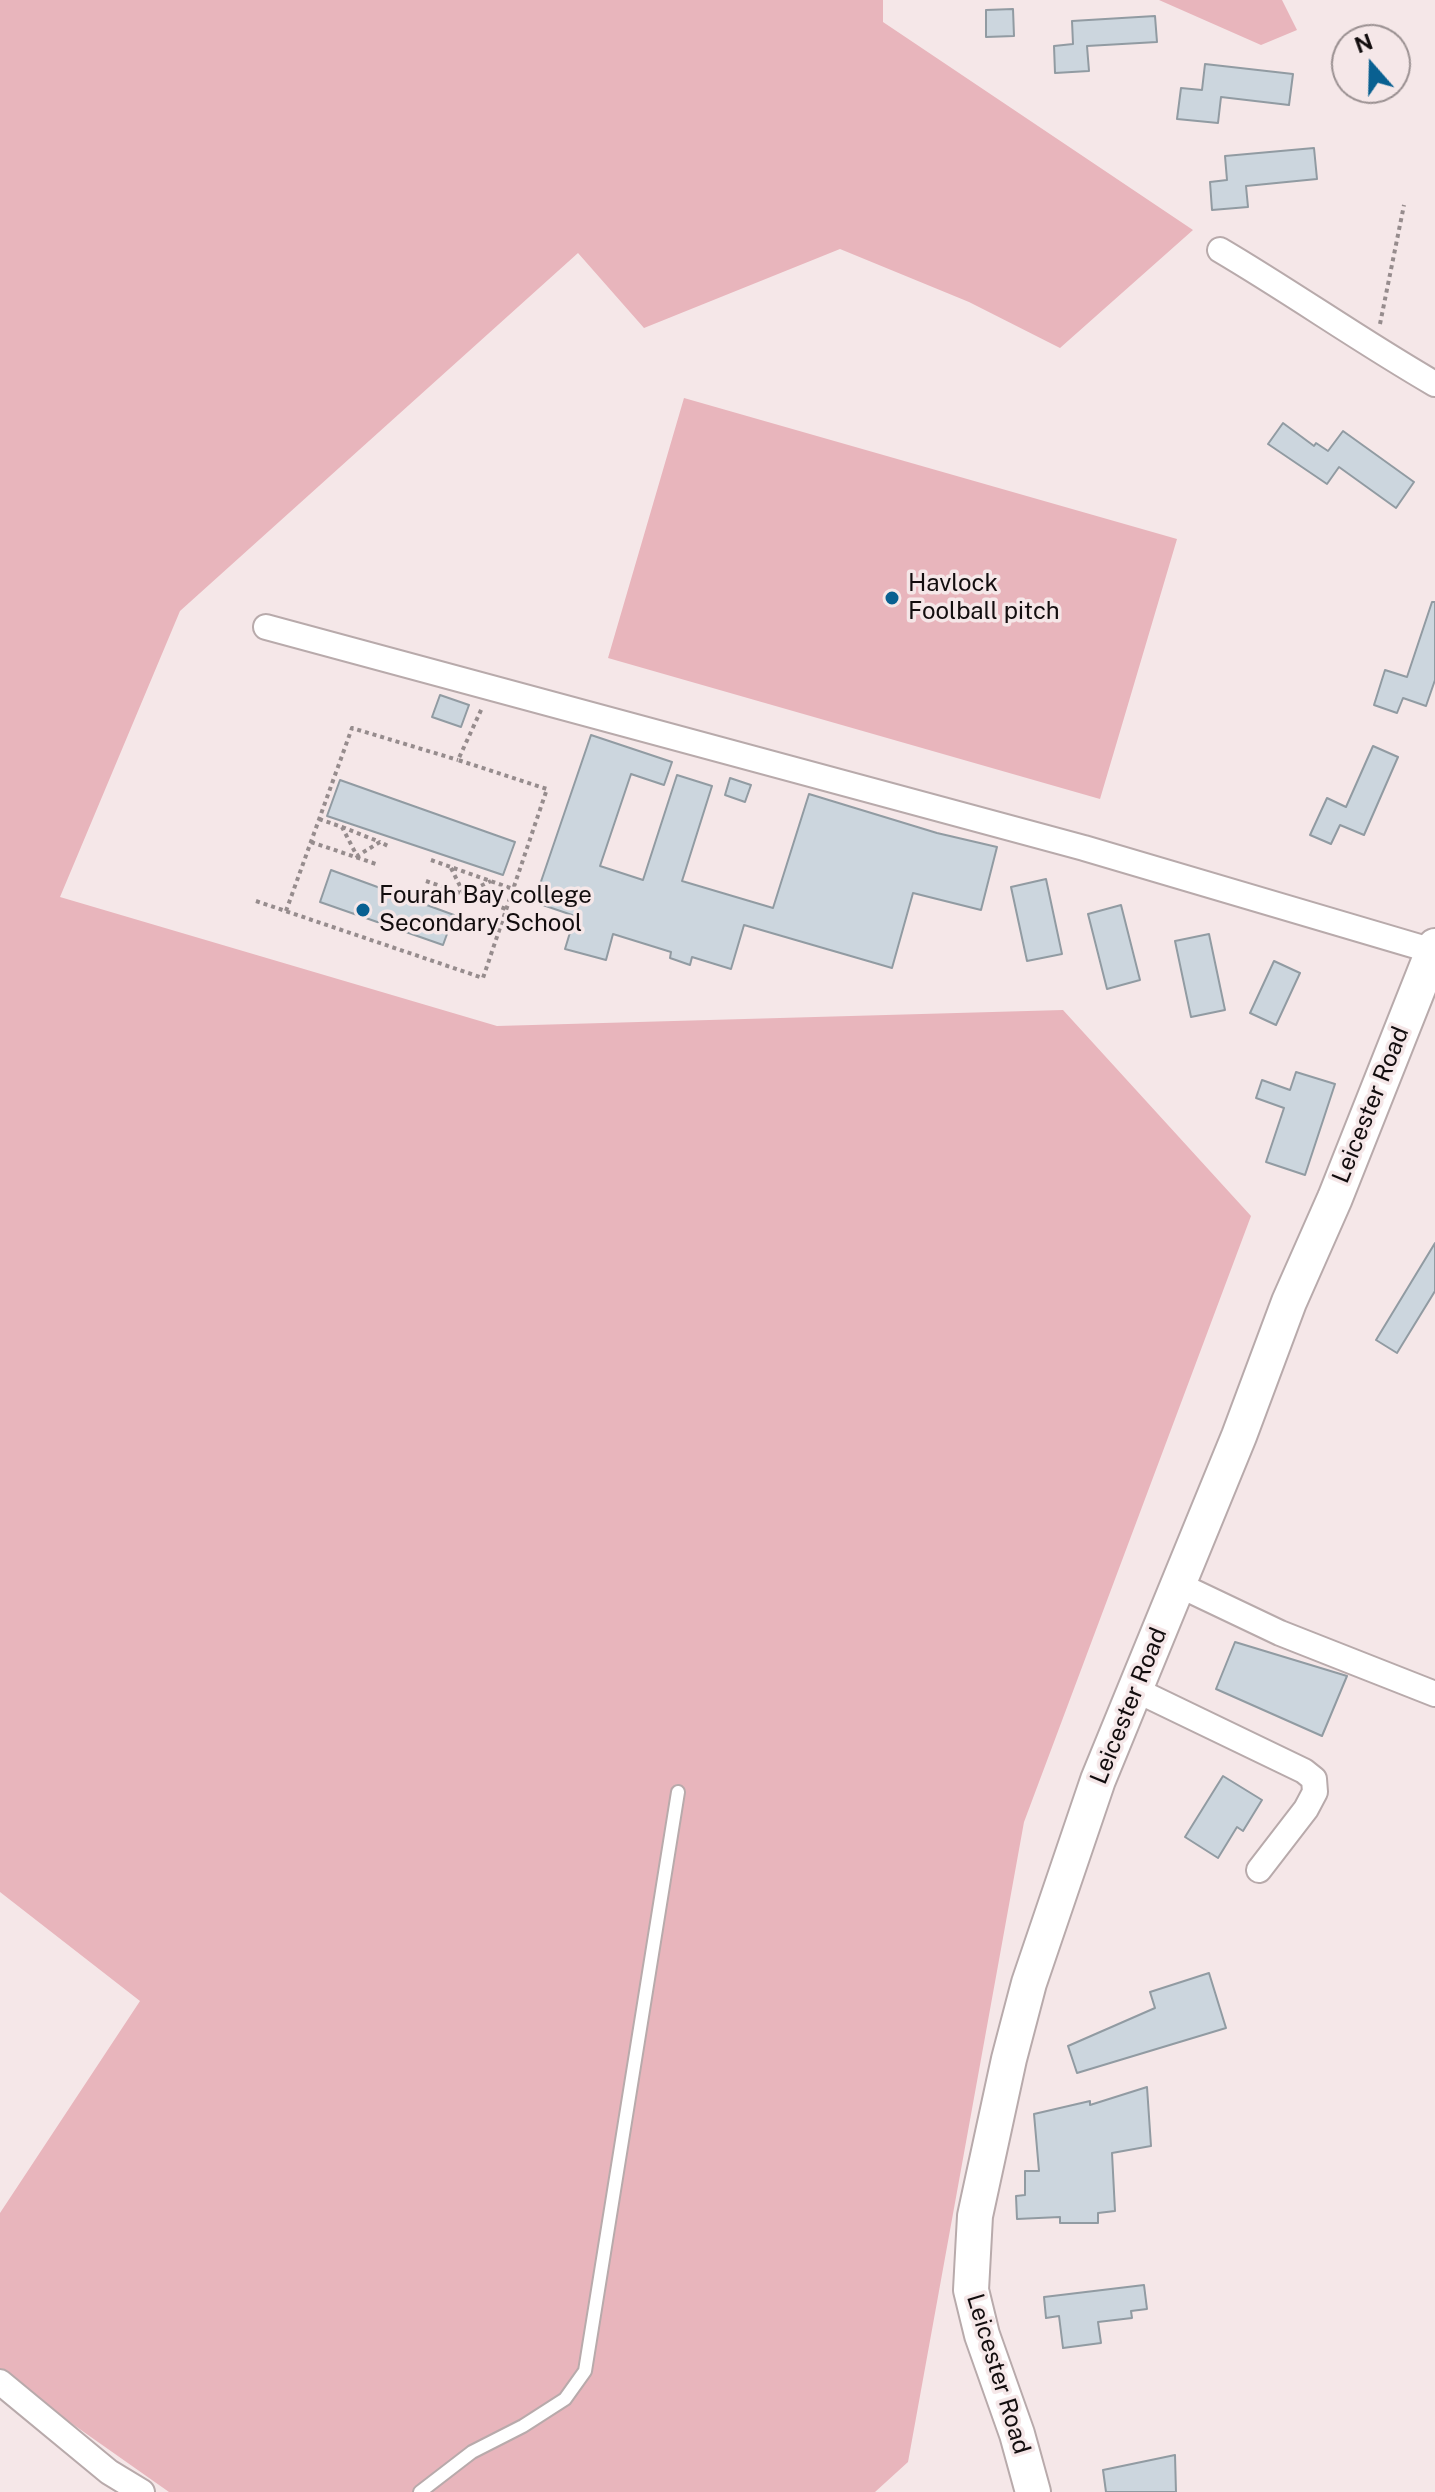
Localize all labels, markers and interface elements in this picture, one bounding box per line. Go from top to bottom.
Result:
north arrow [1331,24,1411,104]
text: N [1351,28,1376,58]
place label: Havlock Foolball pitch [908,570,1060,626]
marker: Havlock Foolball pitch [883,589,901,607]
place label: Fourah Bay college Secondary School [379,882,592,938]
marker: Fourah Bay college Secondary School [354,901,372,919]
street label: Leicester Road [1327,1023,1415,1187]
street label: Leicester Road [1085,1624,1173,1788]
street label: Leicester Road [960,2290,1036,2458]

